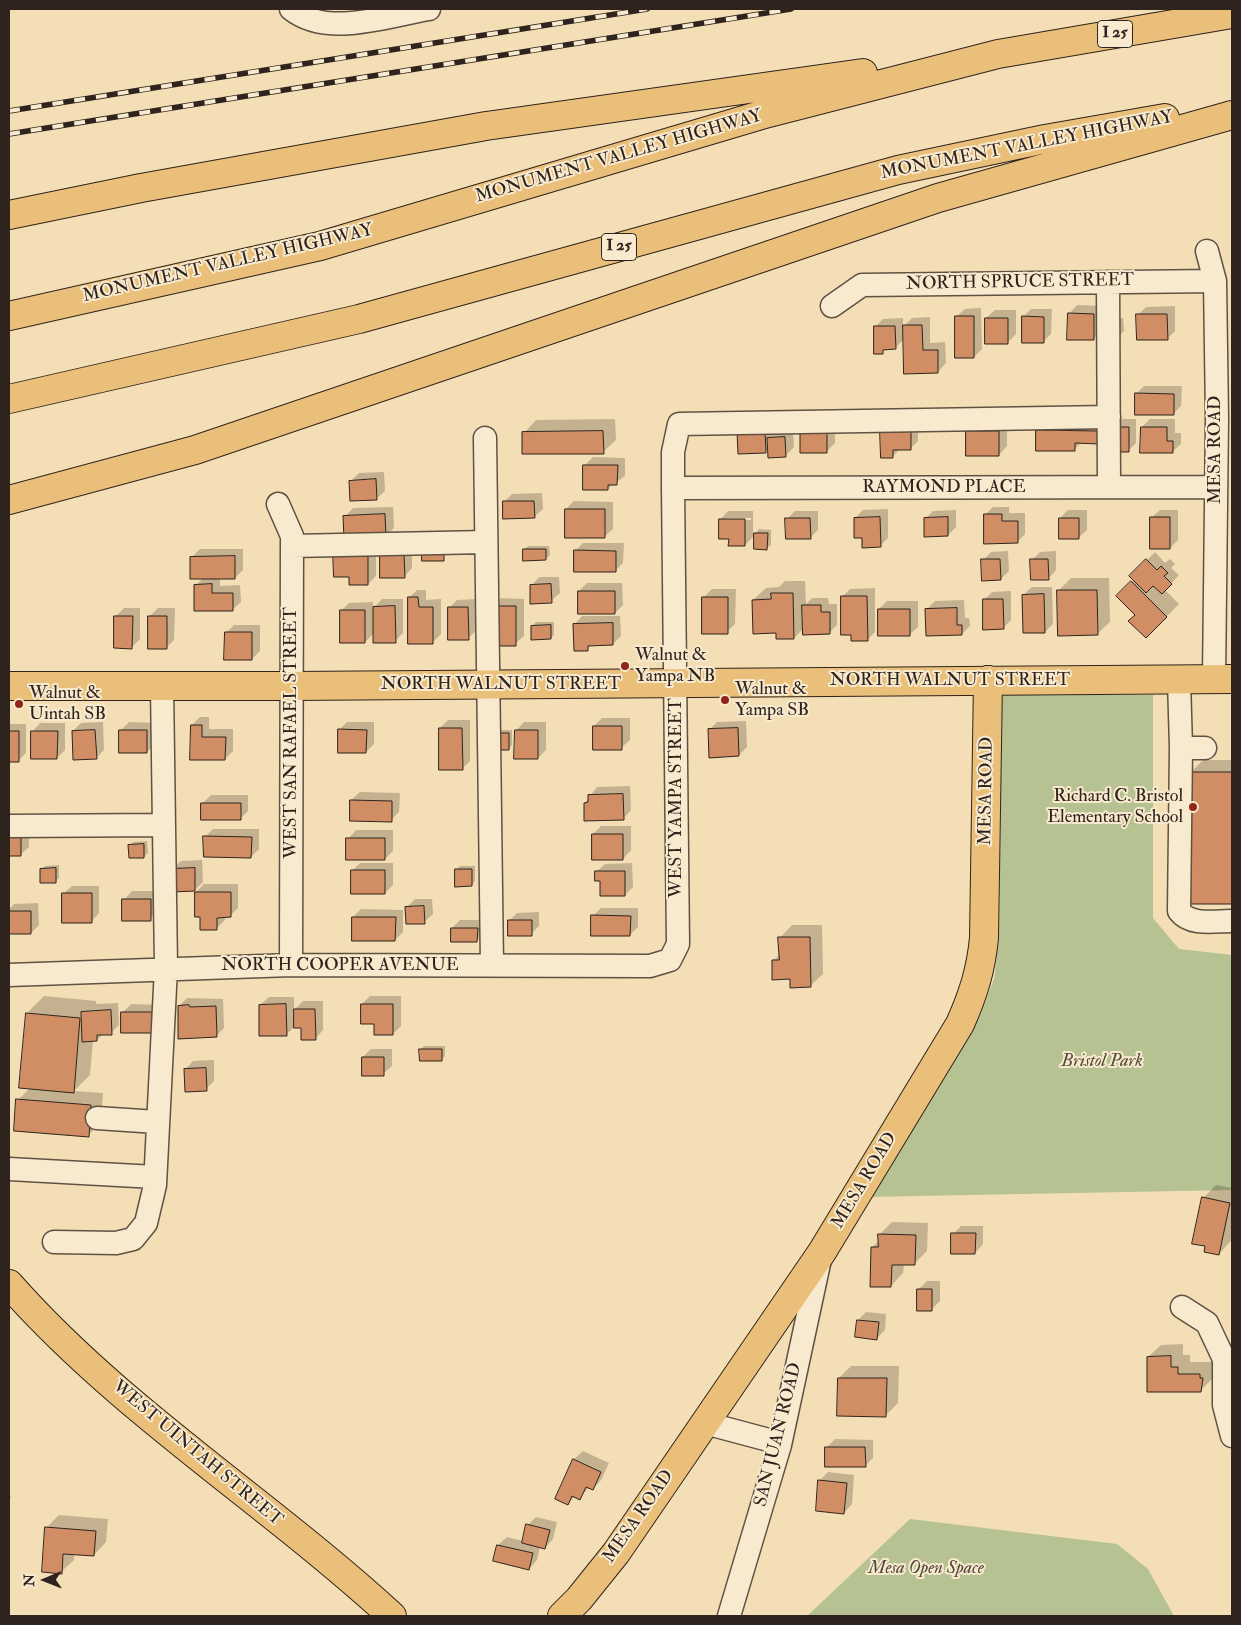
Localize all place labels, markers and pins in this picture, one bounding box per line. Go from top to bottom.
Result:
place label: Walnut & Yampa NB [635,645,715,688]
marker: Walnut & Yampa NB [619,660,631,672]
place label: Walnut & Yampa SB [735,679,809,722]
place label: Walnut & Uintah SB [29,683,106,726]
marker: Walnut & Yampa SB [719,694,731,706]
marker: Walnut & Uintah SB [13,698,25,710]
place label: Richard C. Bristol Elementary School [1047,786,1183,829]
marker: Richard C. Bristol Elementary School [1187,801,1199,813]

